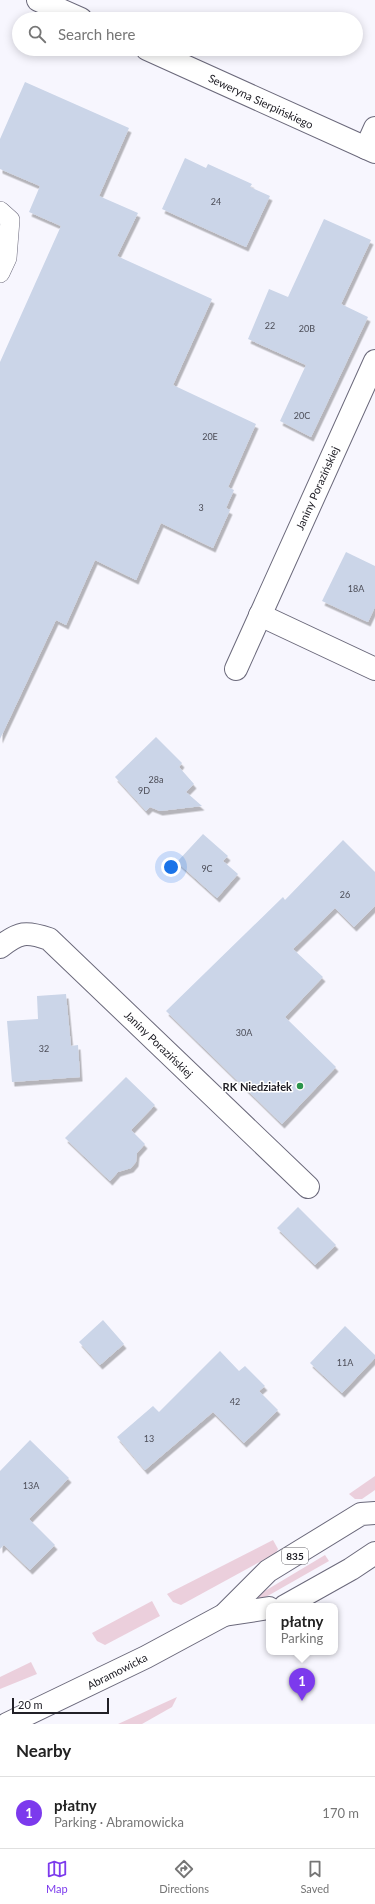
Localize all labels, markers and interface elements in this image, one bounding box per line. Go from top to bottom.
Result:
search box [12,12,363,56]
icon: search [26,23,48,45]
text: Search here [58,25,135,43]
street label: Seweryna Sierpińskiego [207,71,315,131]
house number: 24 [211,196,221,207]
house number: 22 [265,320,275,331]
house number: 20B [299,323,315,334]
house number: 20C [294,410,310,421]
house number: 20E [202,431,218,442]
street label: Janiny Porazińskiej [293,444,341,532]
house number: 3 [198,502,204,513]
house number: 18A [348,583,365,594]
house number: 28a [149,774,163,785]
house number: 9D [138,785,150,796]
your location [161,857,181,877]
house number: 9C [201,863,213,874]
house number: 26 [340,889,350,900]
street label: Janiny Porazińskiej [122,1008,196,1080]
house number: 30A [236,1027,253,1038]
house number: 32 [39,1043,49,1054]
place label: RK Niedziałek [223,1080,292,1093]
marker: RK Niedziałek [295,1081,305,1091]
house number: 11A [337,1357,354,1368]
house number: 42 [230,1396,240,1407]
house number: 13 [144,1433,154,1444]
house number: 13A [23,1480,40,1491]
road number: 835 [282,1548,308,1564]
popup [266,1603,338,1655]
text: płatny [281,1612,323,1630]
text: Parking [281,1630,323,1646]
street label: Abramowicka [85,1650,149,1692]
pin: 1 [289,1668,315,1701]
scale bar [12,1696,109,1715]
text: 20 m [18,1698,43,1711]
text: Nearby [16,1740,71,1761]
text: płatny [54,1796,97,1814]
text: 1 [25,1805,33,1821]
text: 170 m [322,1805,359,1821]
text: Parking · Abramowicka [54,1814,184,1830]
tab: Map [46,1858,68,1895]
tab: Directions [159,1858,209,1895]
tab: Saved [300,1858,329,1895]

